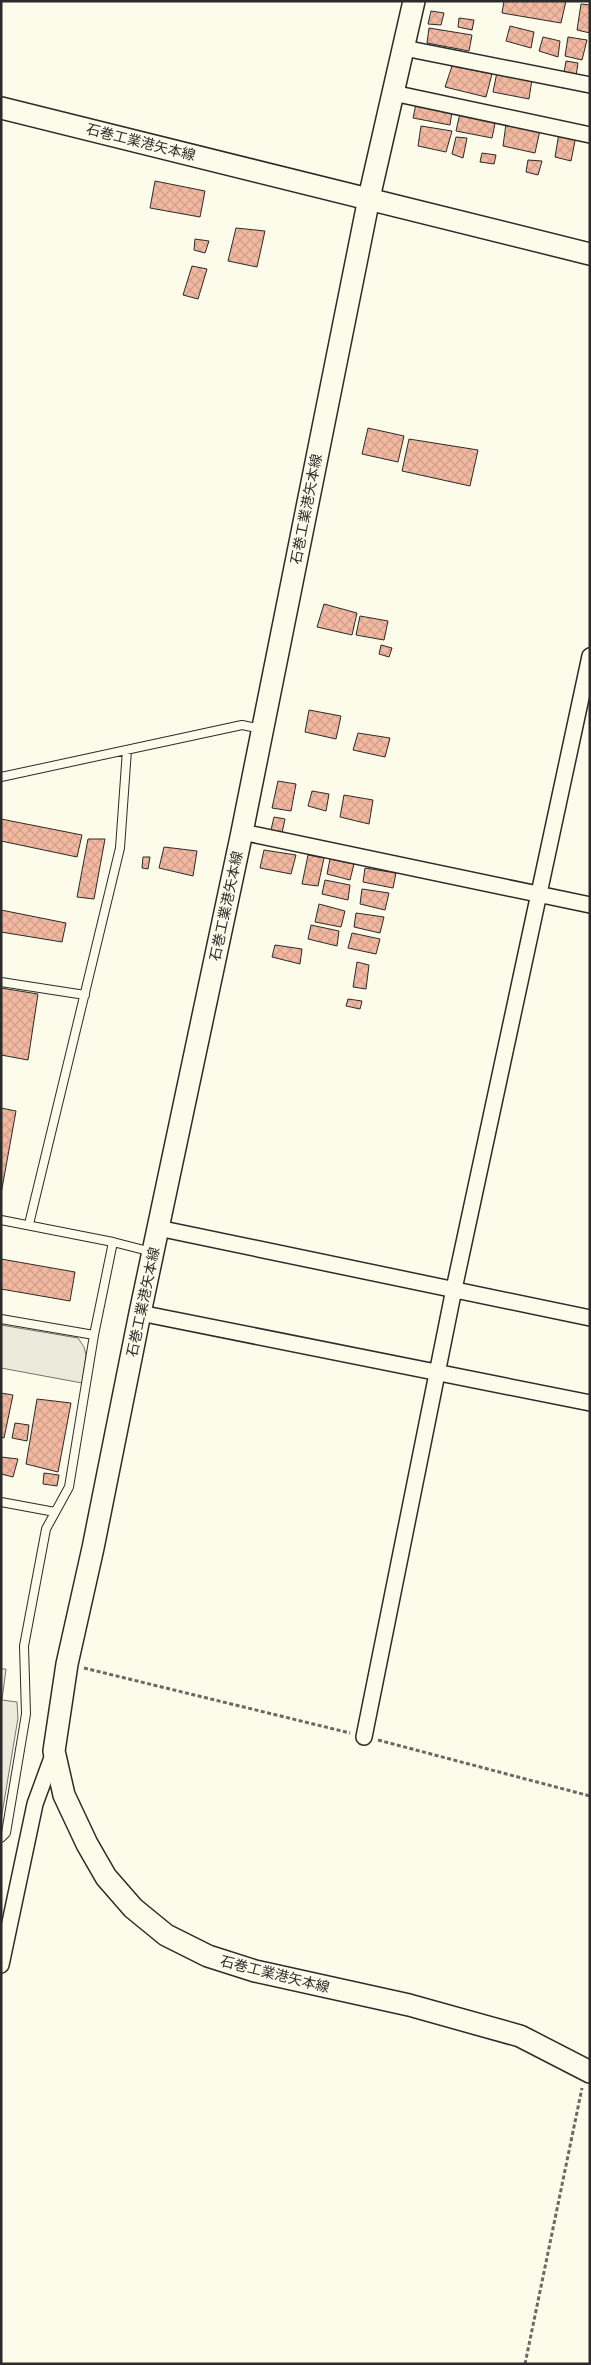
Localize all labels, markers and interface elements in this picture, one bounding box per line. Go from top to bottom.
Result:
street label: 石巻工業港矢本線 [85,121,197,163]
street label: 石巻工業港矢本線 [287,453,325,565]
street label: 石巻工業港矢本線 [207,850,245,962]
street label: 石巻工業港矢本線 [124,1246,162,1358]
street label: 石巻工業港矢本線 [219,1953,331,1995]

